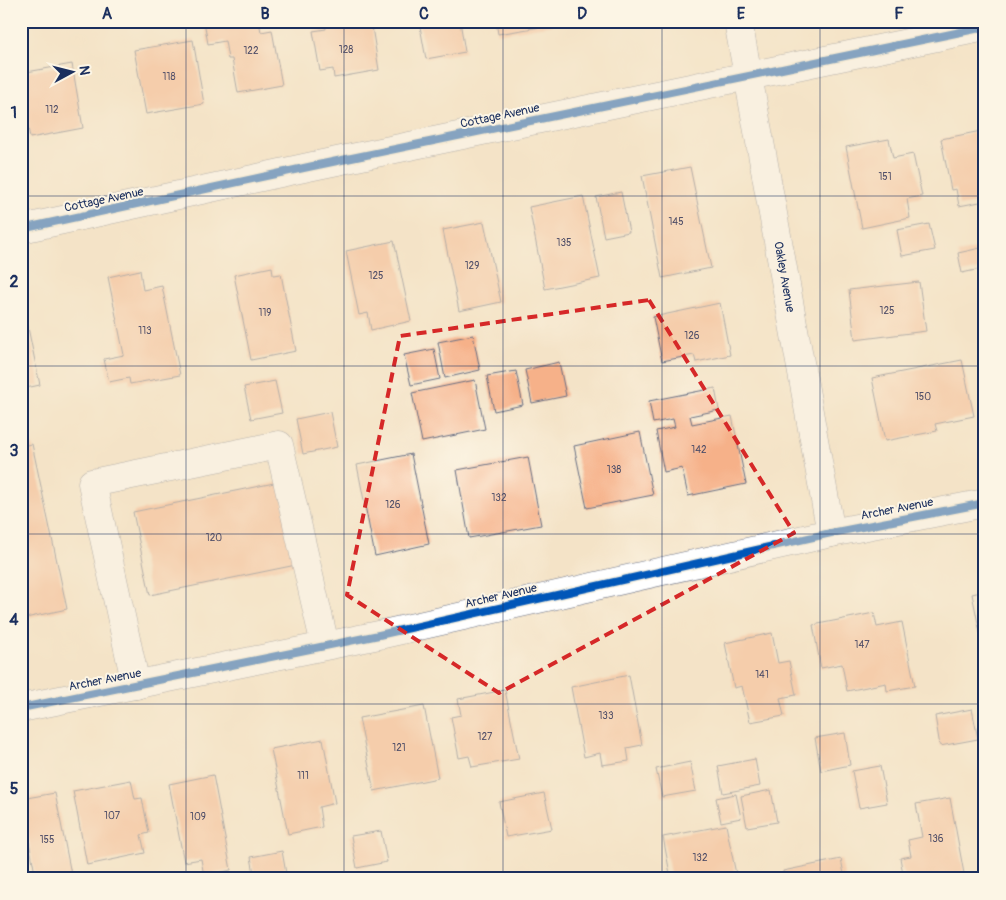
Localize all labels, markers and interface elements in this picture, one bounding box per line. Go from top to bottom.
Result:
text: A [102,4,113,24]
text: B [260,4,270,24]
text: C [419,4,429,24]
text: D [577,4,587,24]
text: E [737,4,746,24]
text: F [894,4,904,24]
house number: 128 [339,44,353,56]
house number: 122 [243,45,259,57]
north arrow [48,48,98,98]
text: N [75,65,93,76]
house number: 118 [163,71,175,83]
street label: Cottage Avenue [459,100,541,132]
text: 1 [11,103,17,123]
house number: 112 [45,104,59,116]
house number: 151 [878,171,892,183]
street label: Cottage Avenue [63,184,145,216]
house number: 145 [668,216,684,228]
house number: 135 [557,237,571,249]
street label: Oakley Avenue [771,240,798,313]
house number: 129 [465,260,479,272]
house number: 125 [369,270,383,282]
text: 2 [10,272,19,292]
house number: 125 [880,305,894,317]
house number: 119 [259,307,271,319]
house number: 113 [138,325,152,337]
house number: 126 [684,330,700,342]
house number: 150 [915,391,931,403]
text: 3 [10,441,19,461]
house number: 142 [691,444,707,456]
house number: 138 [607,464,621,476]
house number: 132 [491,492,507,504]
street label: Archer Avenue [859,495,935,523]
house number: 126 [385,499,401,511]
house number: 120 [206,532,222,544]
street label: Archer Avenue [464,580,539,612]
text: 4 [9,610,19,630]
house number: 147 [855,639,870,651]
street label: Archer Avenue [67,666,143,694]
house number: 141 [755,669,769,681]
house number: 133 [598,710,614,722]
house number: 127 [478,731,493,743]
house number: 121 [392,742,406,754]
house number: 111 [297,770,309,782]
text: 5 [10,779,19,799]
house number: 107 [104,810,121,822]
house number: 109 [190,811,206,823]
house number: 136 [928,833,944,845]
house number: 155 [40,834,54,846]
house number: 132 [692,852,708,864]

